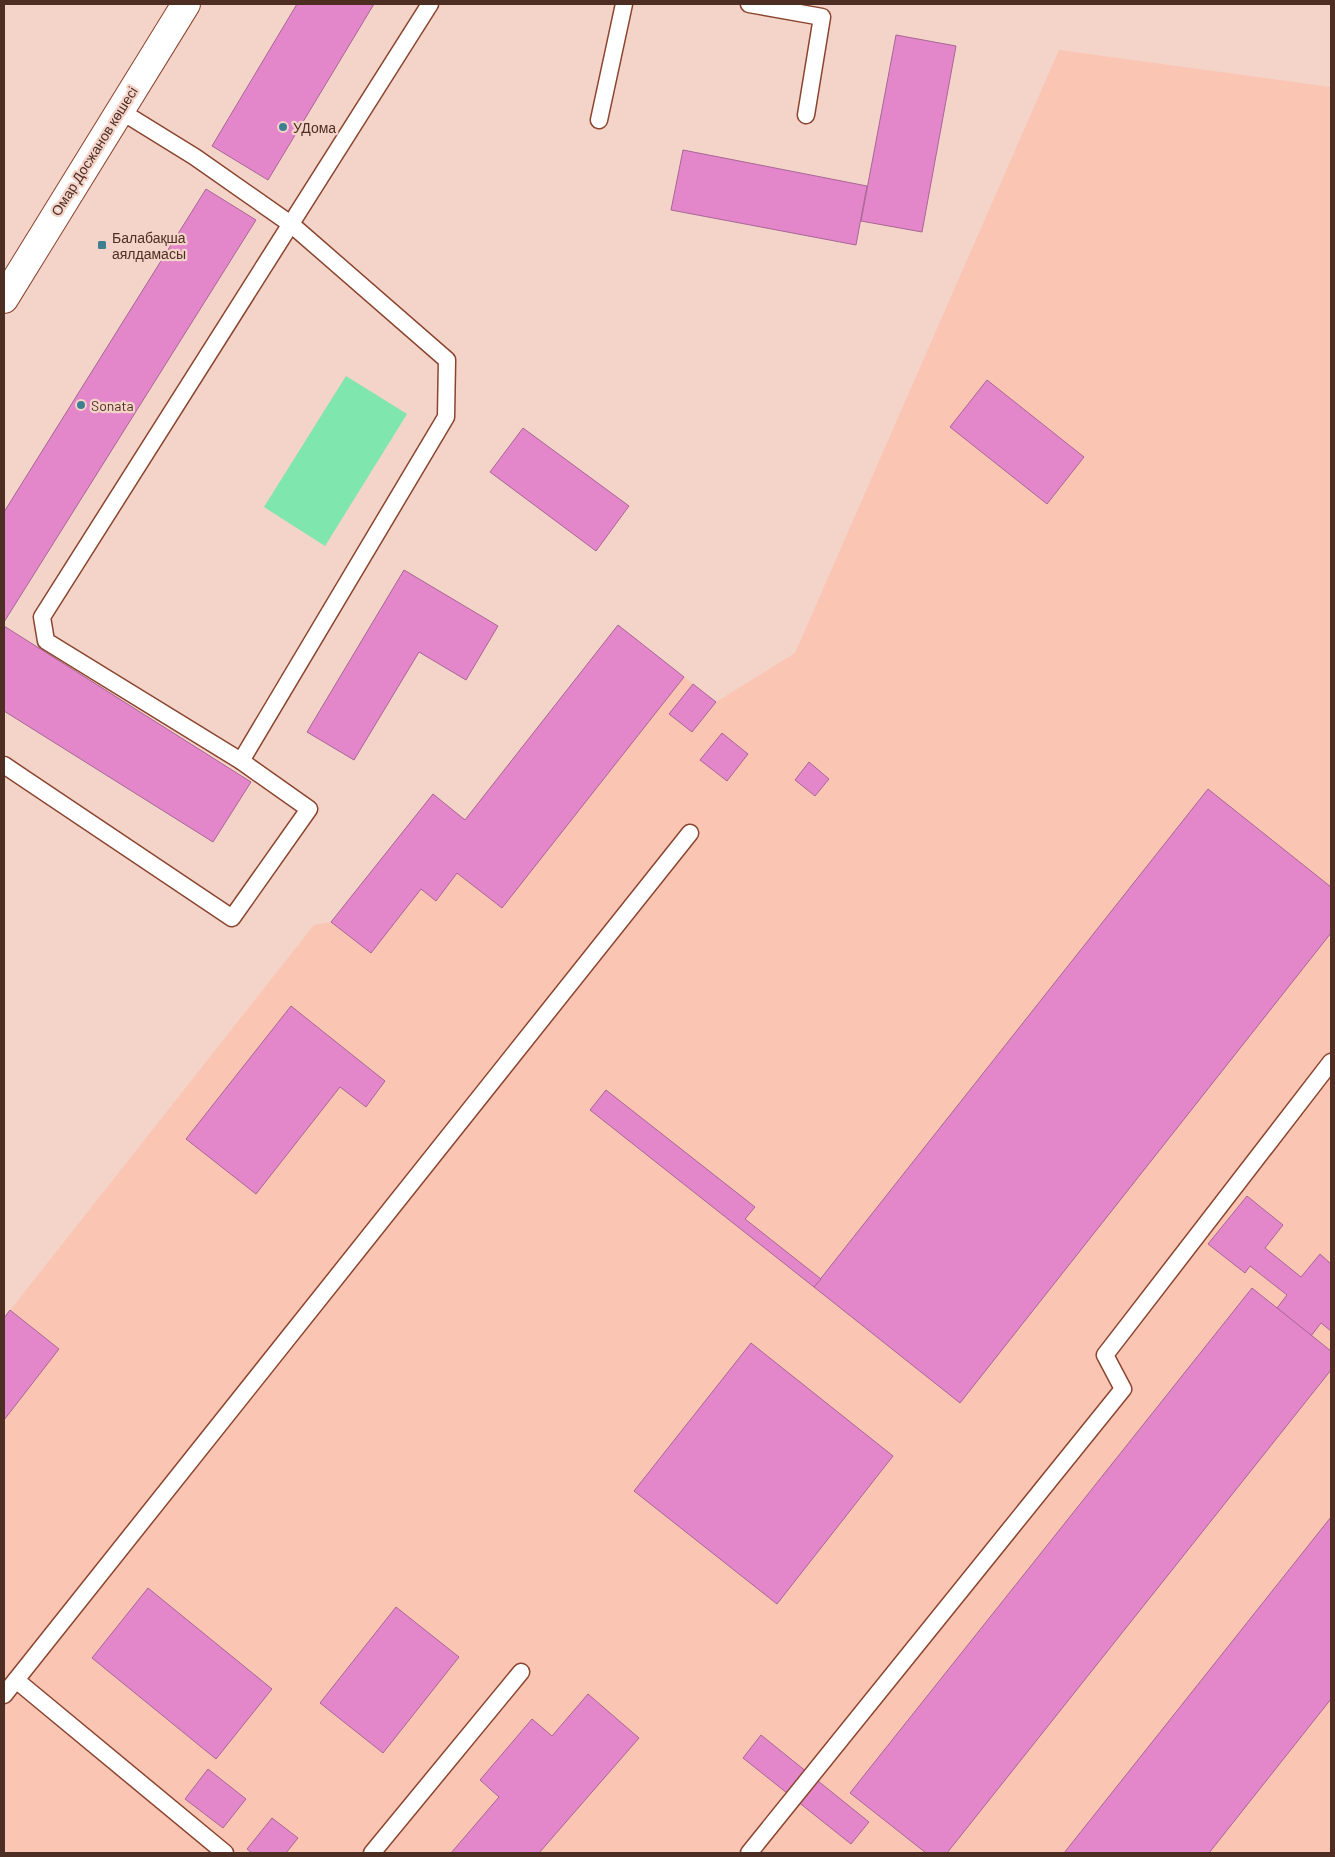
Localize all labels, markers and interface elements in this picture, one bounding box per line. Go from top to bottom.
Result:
street label: Омар Досжанов көшесі [47,83,141,219]
place label: УДома [293,119,336,136]
marker: УДома [277,121,289,133]
place label: Балабақша аялдамасы [112,229,186,262]
marker: Балабақша аялдамасы [96,239,108,251]
place label: Sonata [91,397,134,414]
marker: Sonata [75,399,87,411]

